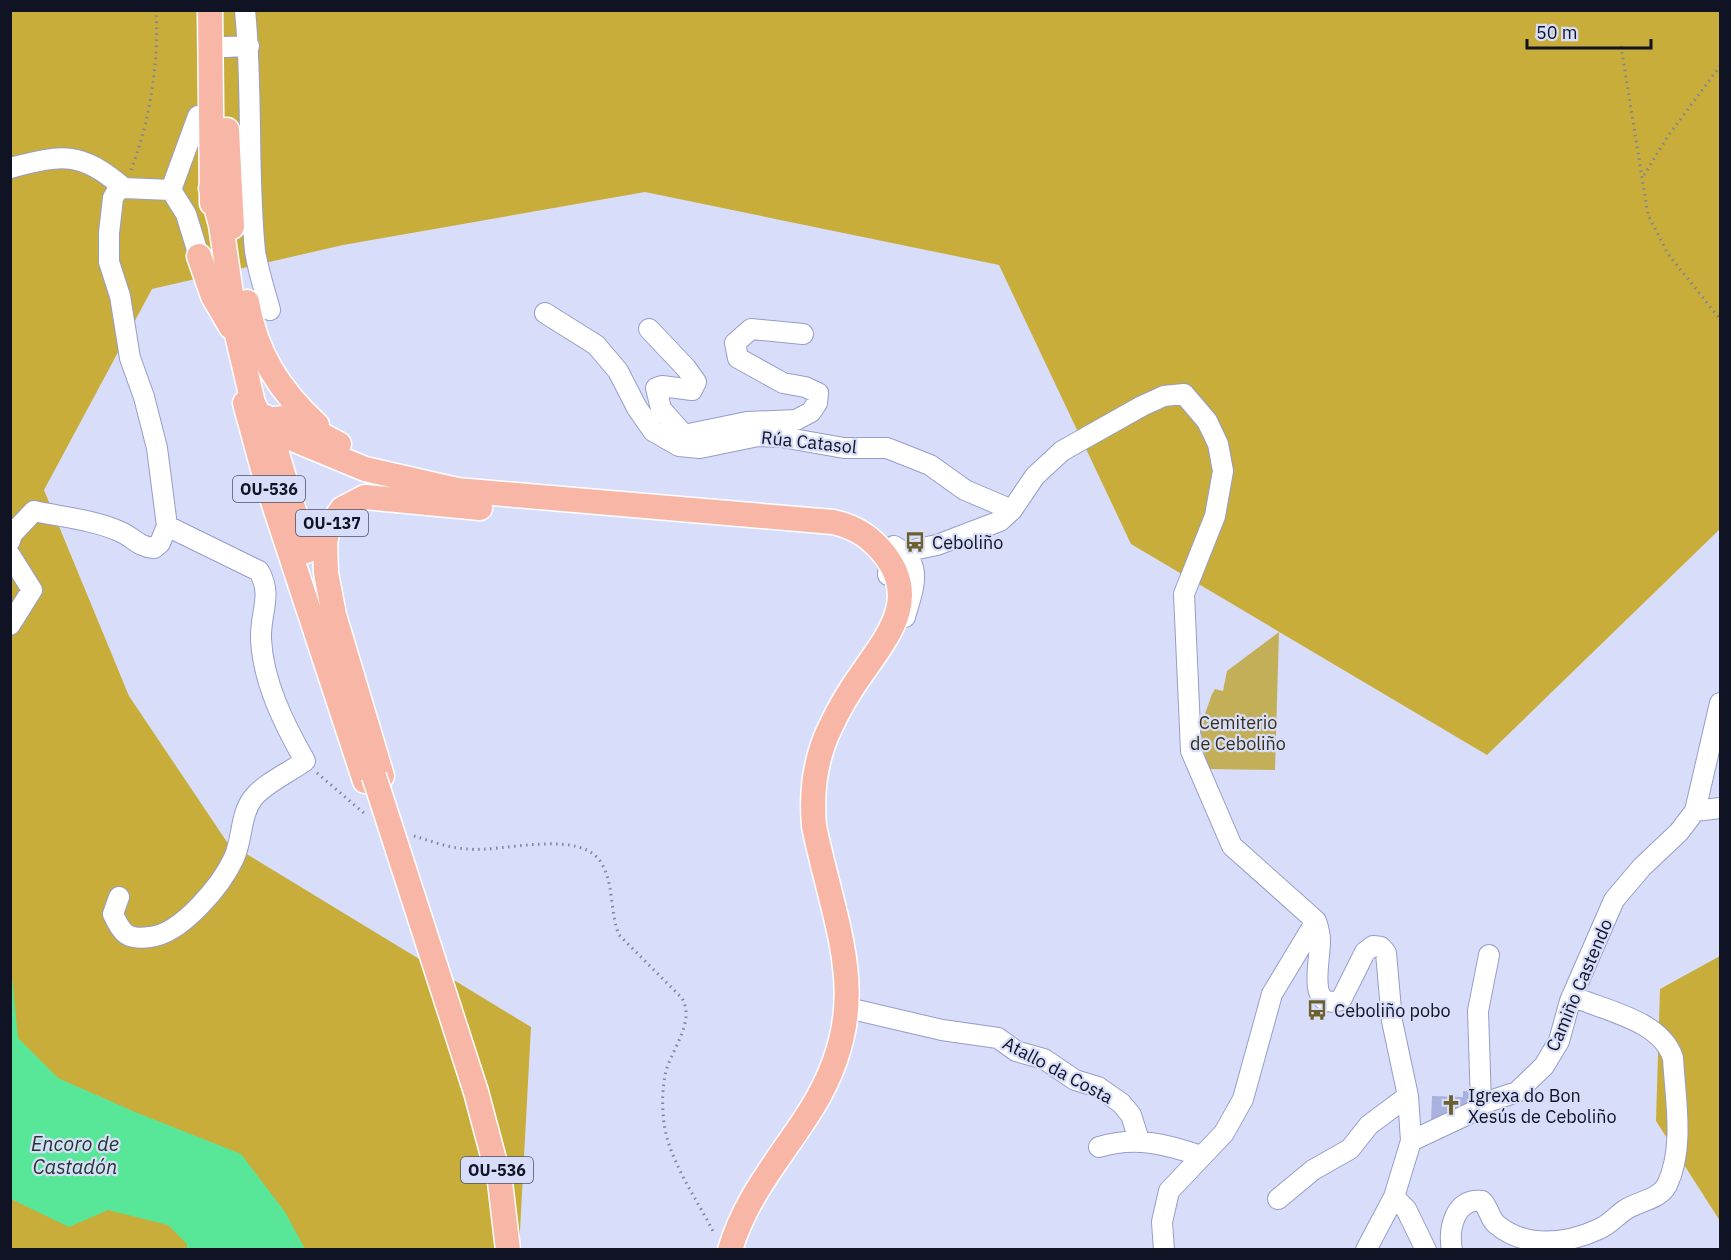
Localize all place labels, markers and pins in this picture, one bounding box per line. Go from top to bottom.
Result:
bus stop icon: Ceboliño [903,530,927,554]
place label: Ceboliño [932,531,1003,554]
bus stop icon: Ceboliño pobo [1305,998,1329,1022]
place label: Ceboliño pobo [1334,999,1451,1022]
place label: Igrexa do Bon Xesús de Ceboliño [1468,1084,1617,1128]
church icon: Igrexa do Bon Xesús de Ceboliño [1439,1093,1463,1117]

